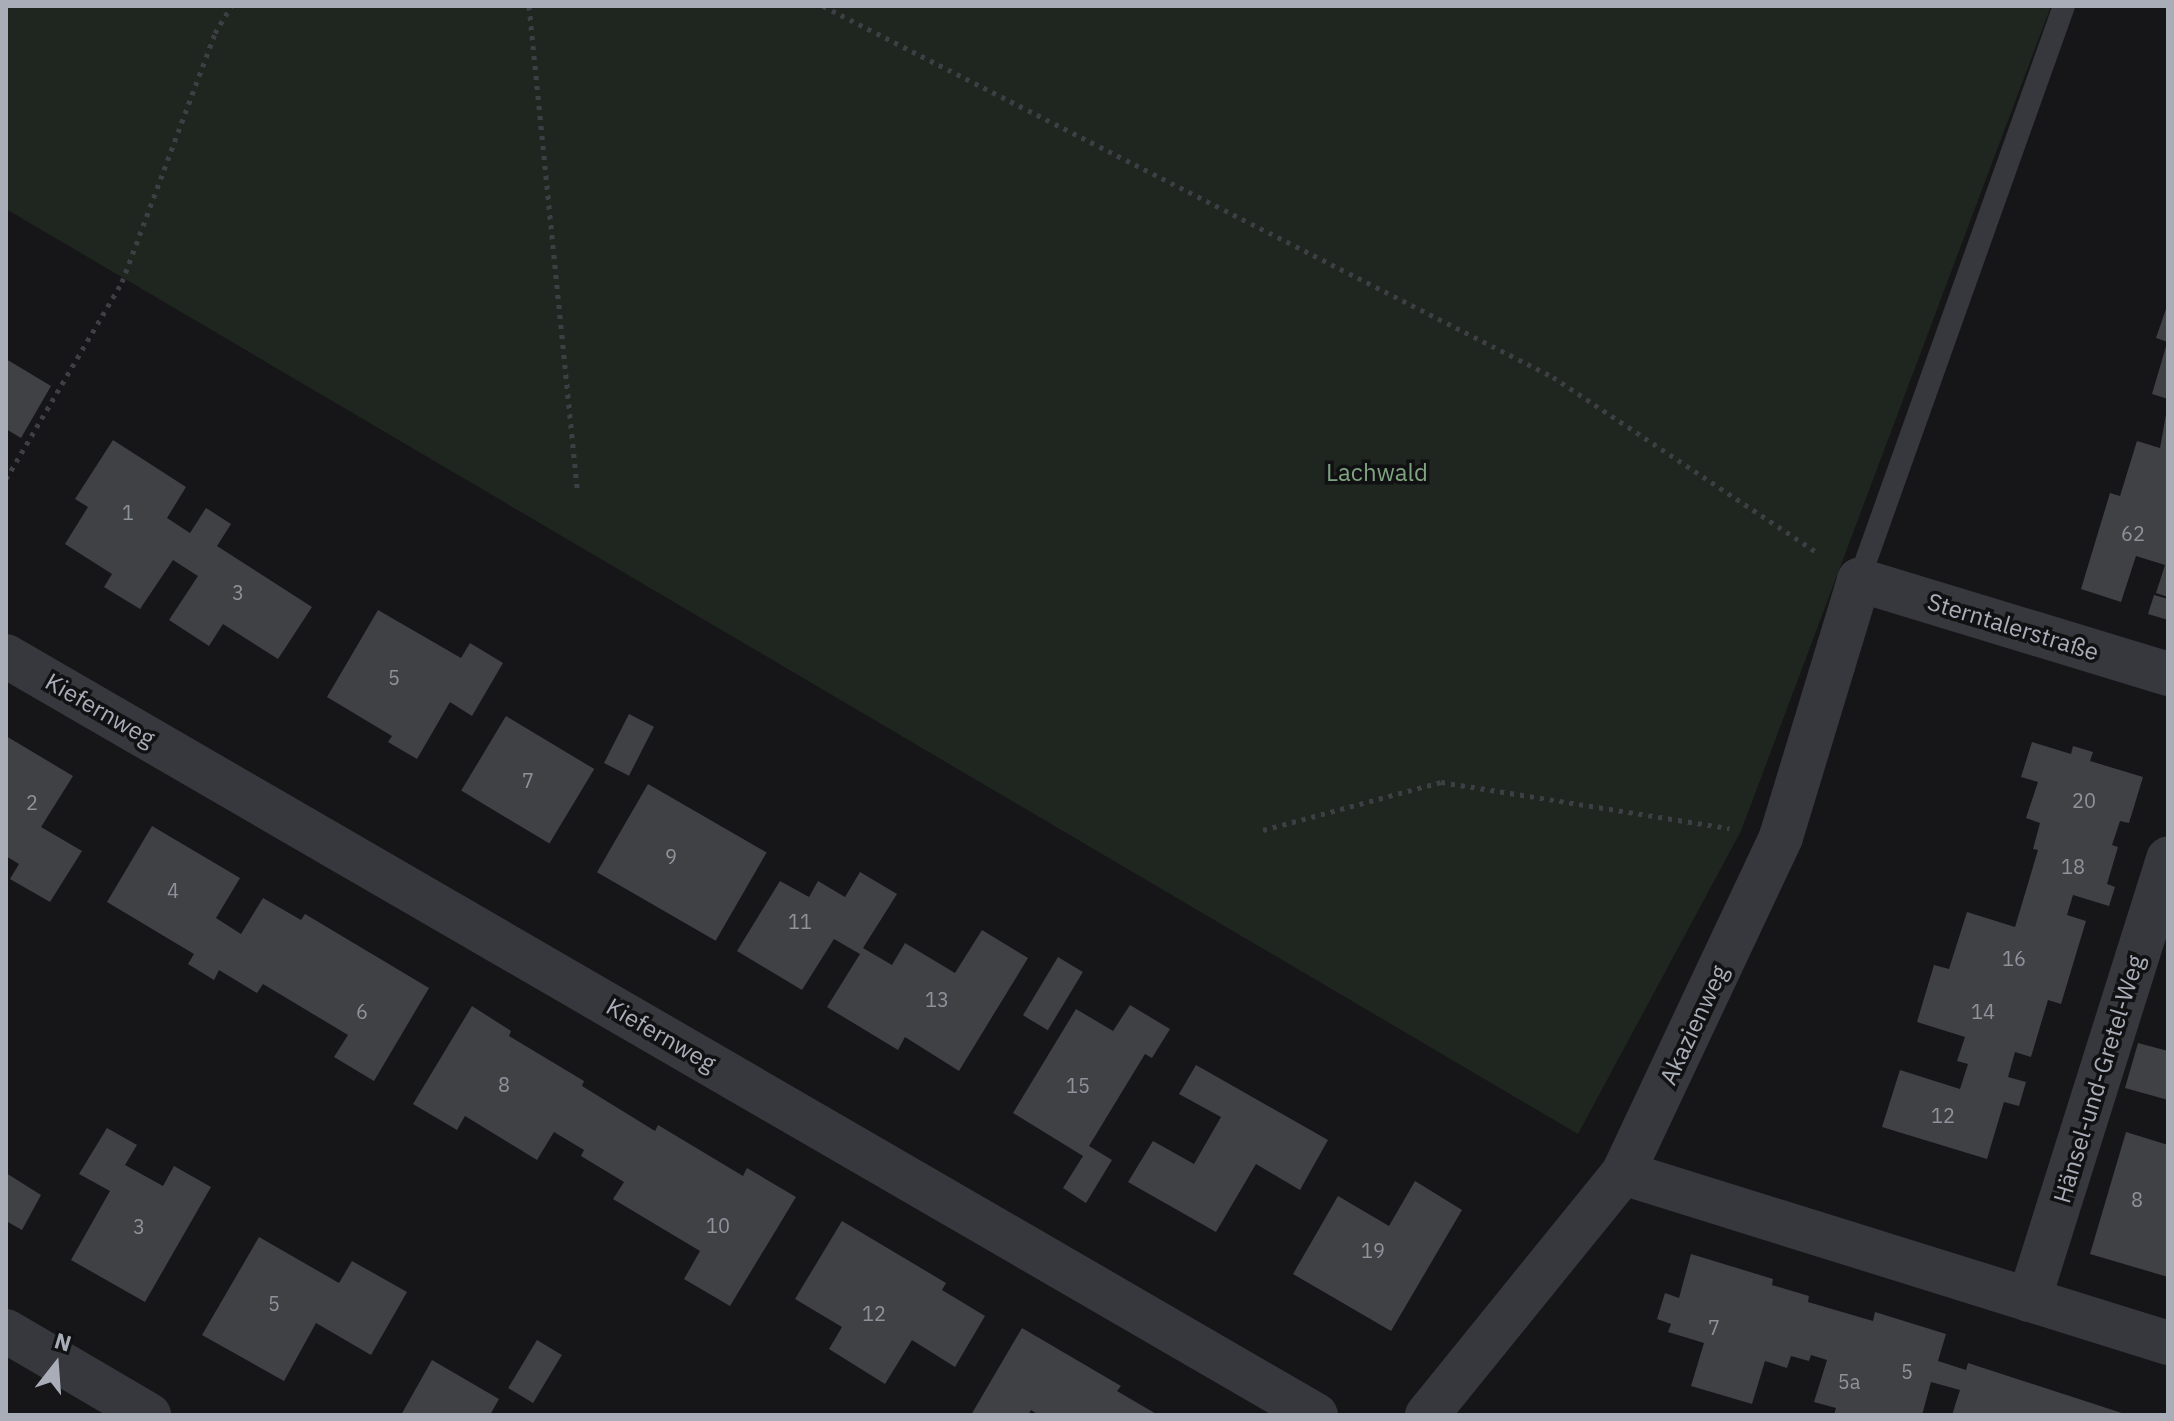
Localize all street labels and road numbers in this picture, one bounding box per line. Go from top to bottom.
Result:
street label: Sterntalerstraße [1924,587,2102,667]
street label: Kiefernweg [40,667,160,753]
street label: Hänsel-und-Gretel-Weg [2048,952,2150,1206]
street label: Akazienweg [1654,961,1734,1089]
street label: Kiefernweg [601,992,721,1078]

